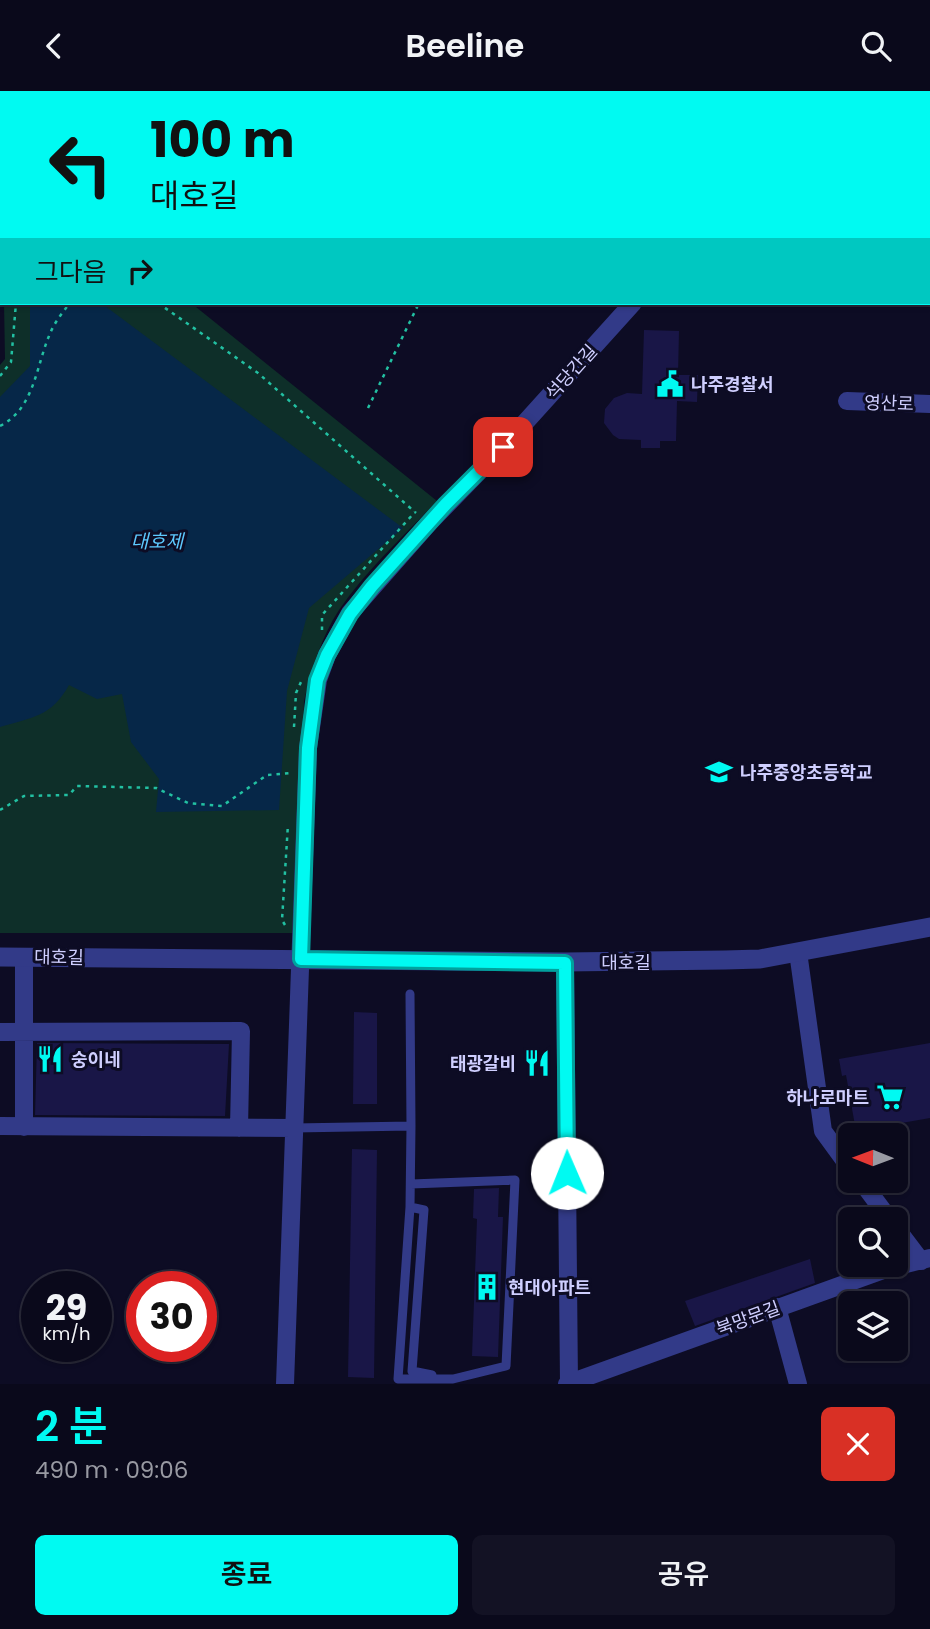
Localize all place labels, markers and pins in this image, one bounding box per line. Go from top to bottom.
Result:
public building icon: 나주경찰서 [655,369,685,399]
place label: 나주경찰서 [691,372,774,397]
pin [473,417,533,477]
school or university icon: 나주중앙초등학교 [704,757,734,787]
place label: 나주중앙초등학교 [740,760,872,785]
restaurant icon: 숭이네 [35,1044,65,1074]
place label: 숭이네 [71,1047,121,1072]
restaurant icon: 태광갈비 [522,1048,552,1078]
place label: 태광갈비 [450,1051,516,1076]
supermarket icon: 하나로마트 [875,1082,905,1112]
place label: 하나로마트 [786,1085,869,1110]
building icon: 현대아파트 [472,1272,502,1302]
place label: 현대아파트 [508,1275,591,1300]

